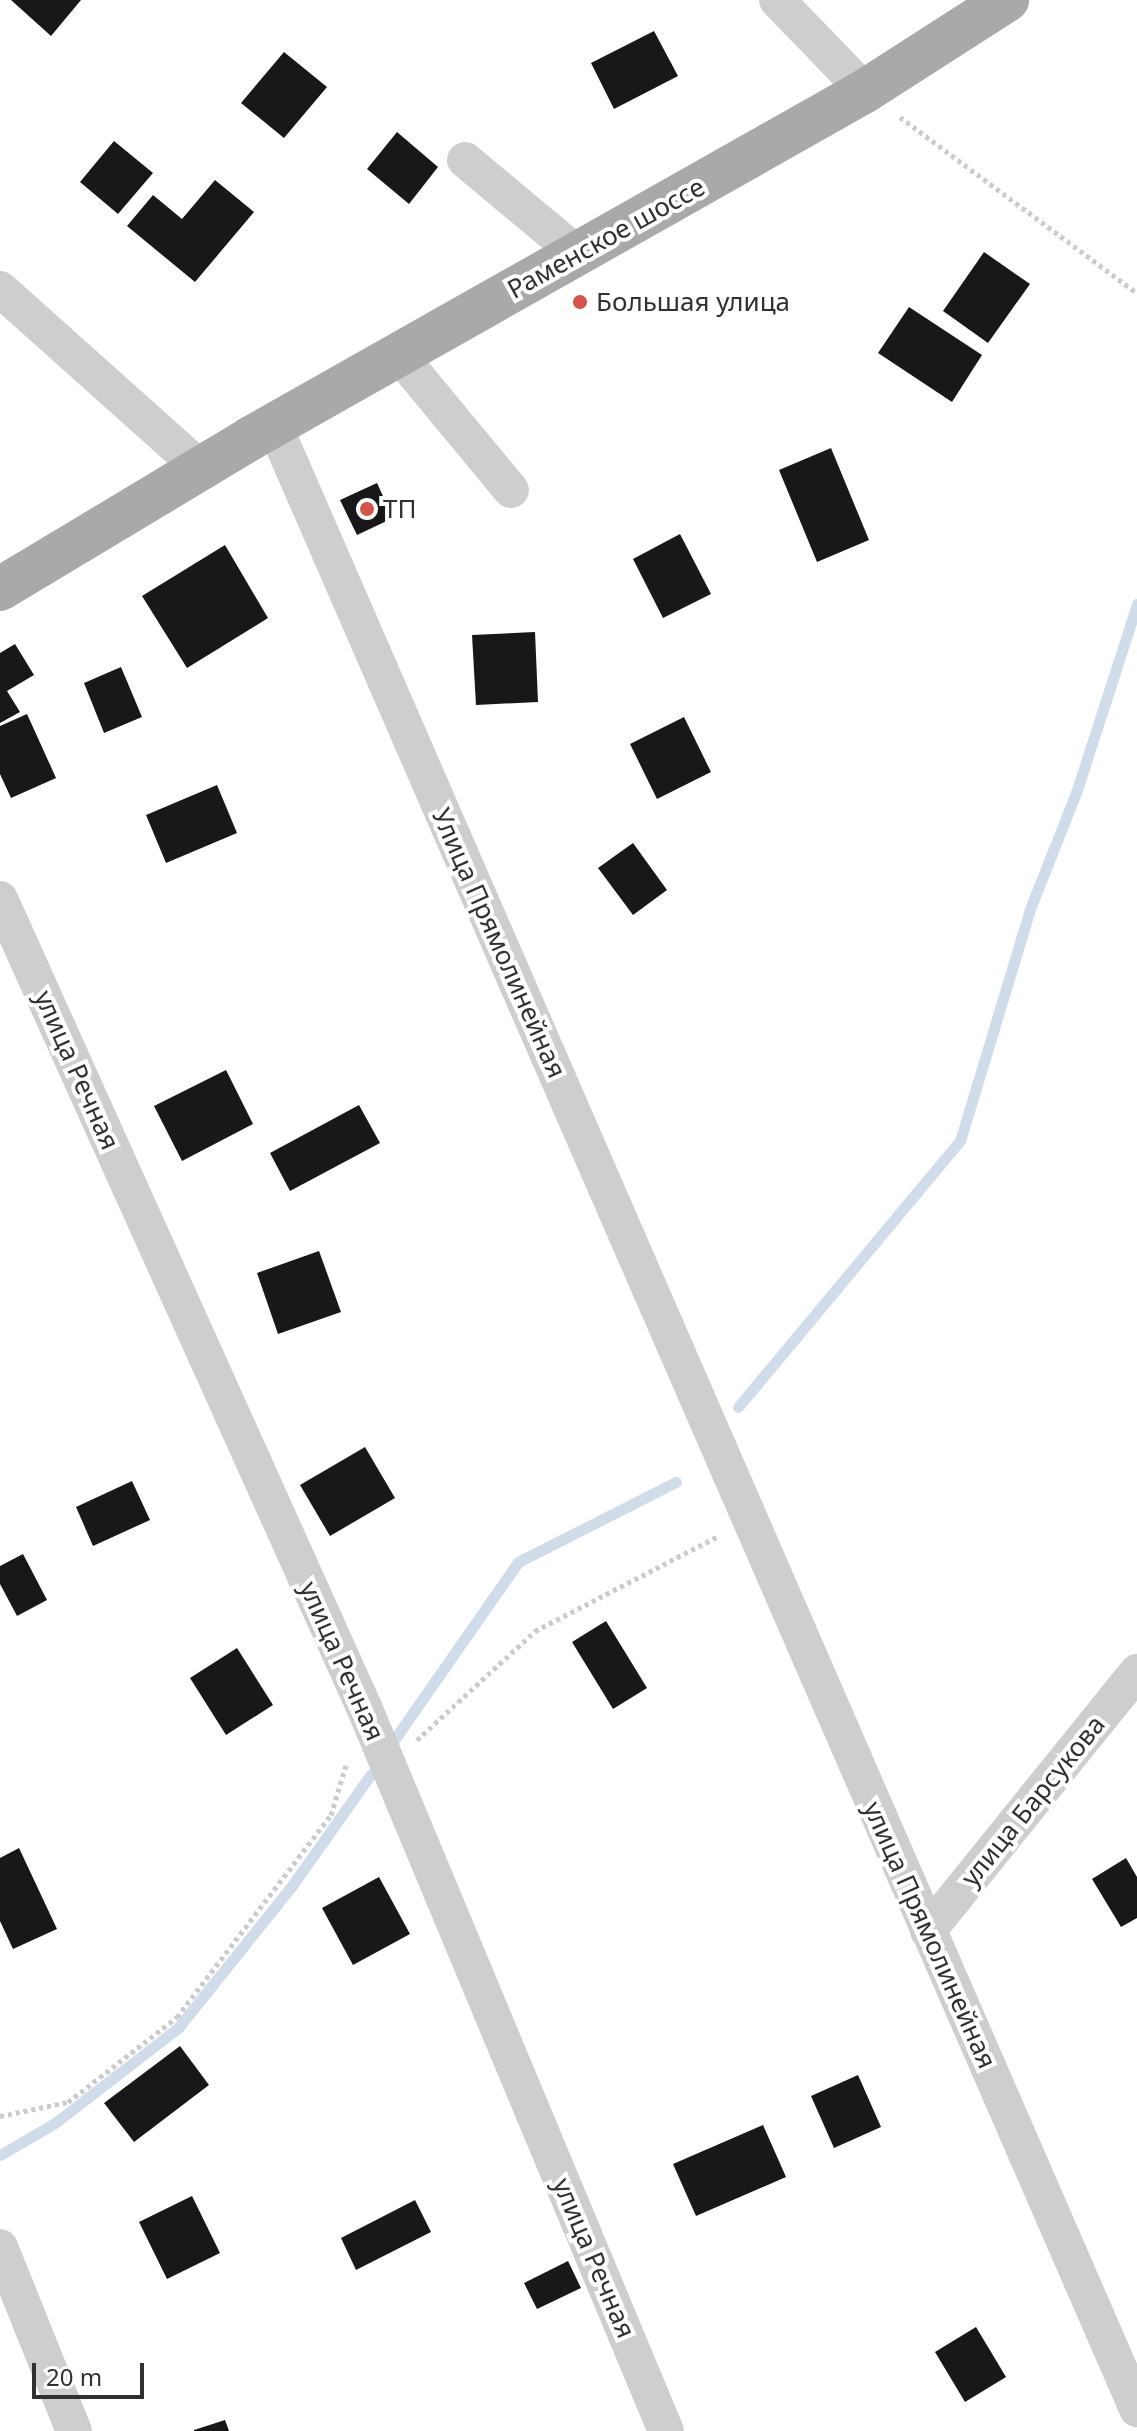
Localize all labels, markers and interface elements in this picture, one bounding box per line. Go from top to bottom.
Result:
street label: Раменское шоссе [502,171,710,305]
place label: Большая улица [596,286,790,318]
marker: Большая улица [571,293,589,311]
place label: ТП [383,493,417,525]
marker: ТП [358,500,376,518]
street label: Улица Прямолинейная [425,803,573,1083]
street label: улица Речная [28,986,126,1154]
street label: улица Речная [293,1577,391,1745]
street label: улица Барсукова [955,1709,1111,1893]
street label: улица Прямолинейная [857,1797,1003,2073]
street label: улица Речная [546,2173,642,2343]
scale bar [36,2347,148,2397]
text: 20 m [46,2360,102,2393]

